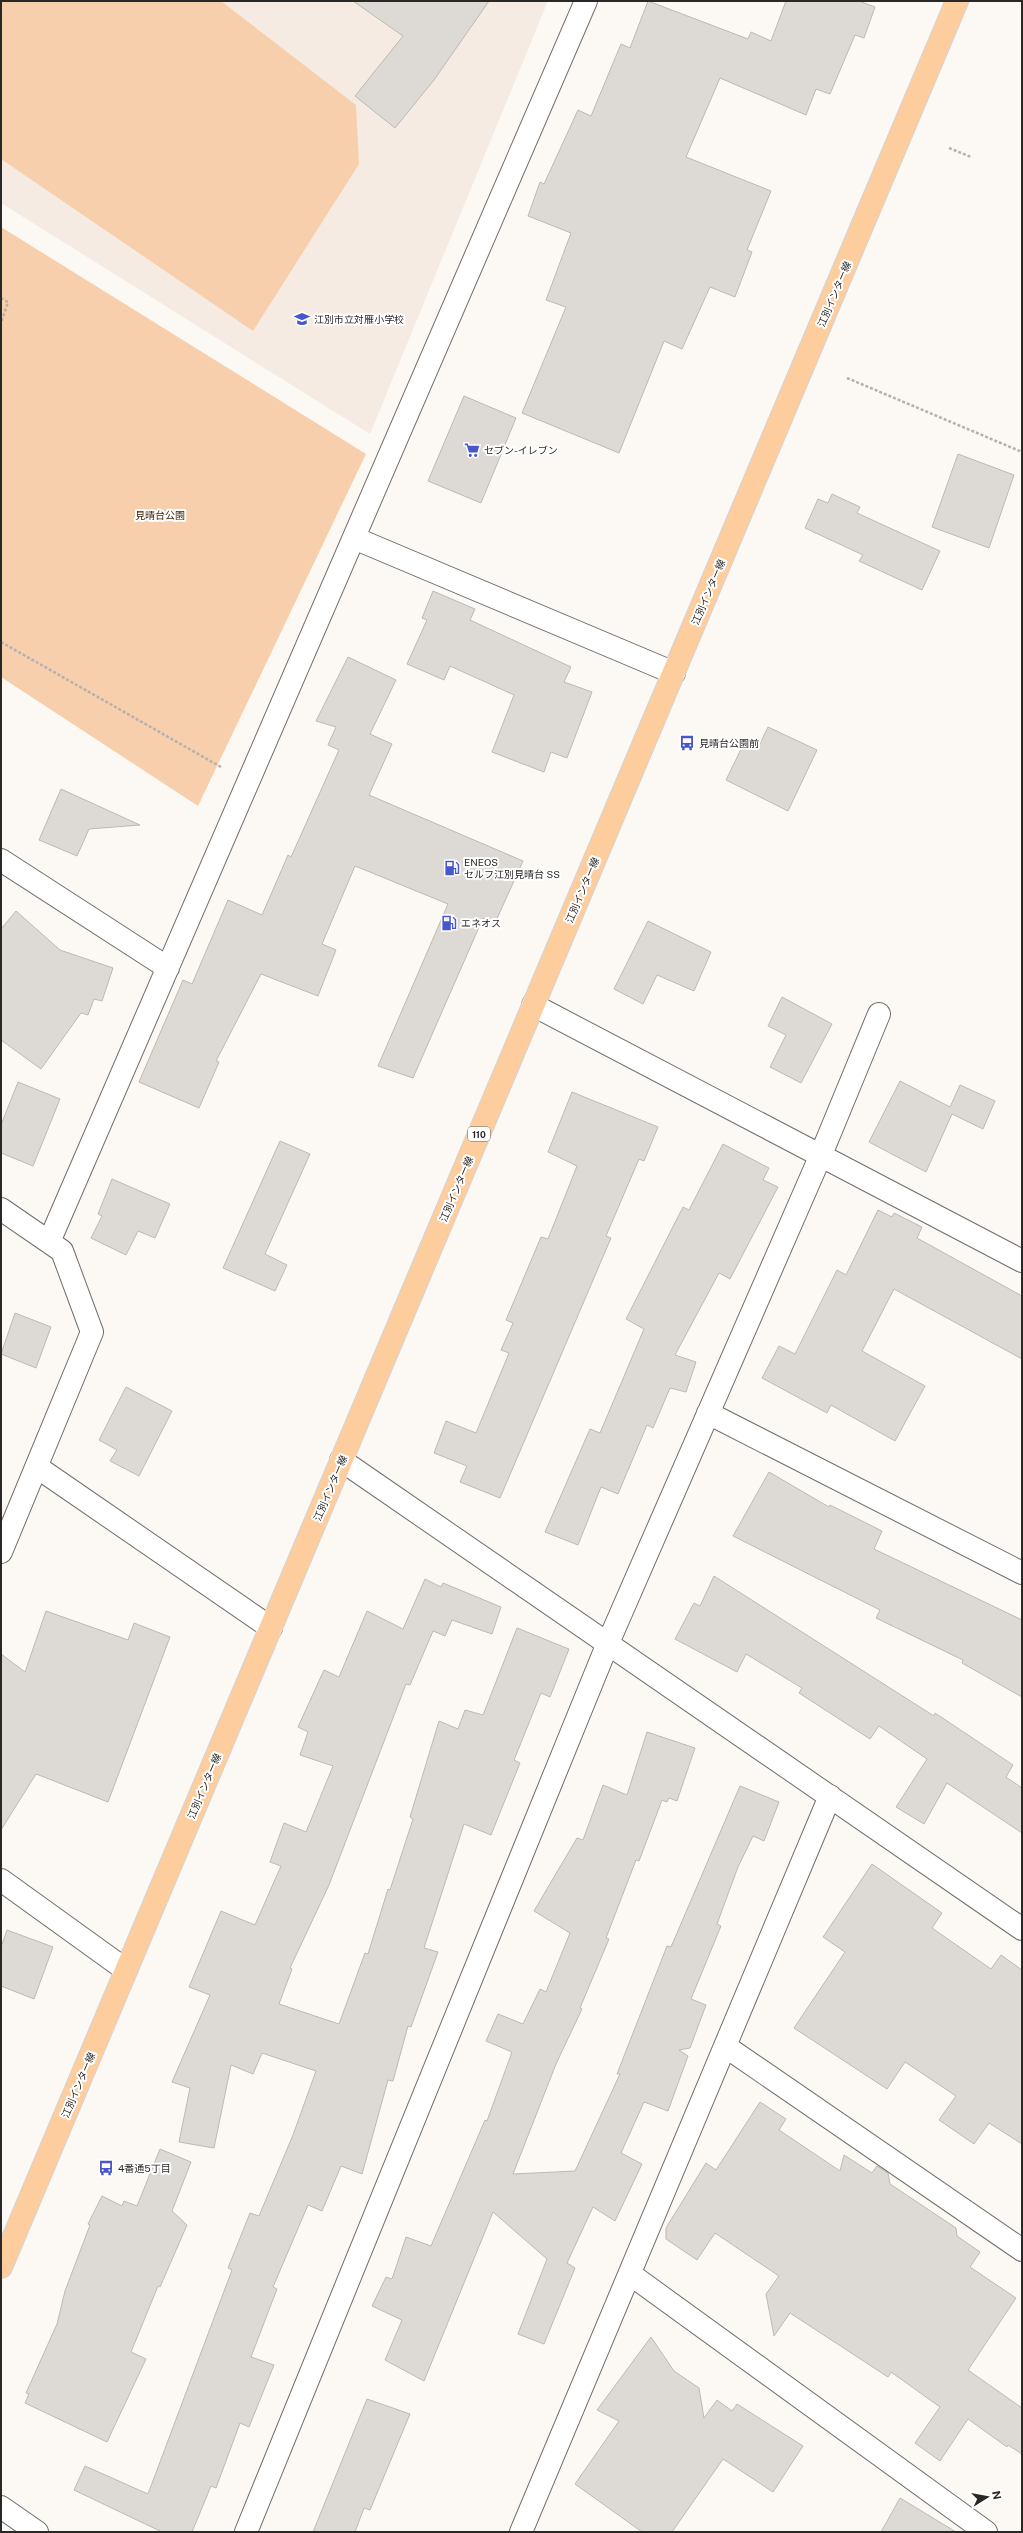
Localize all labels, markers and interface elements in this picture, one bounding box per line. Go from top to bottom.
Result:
street label: 江別インター線 [815,259,853,329]
school or university icon: 江別市立対雁小学校 [293,310,311,328]
place label: 江別市立対雁小学校 [314,313,404,325]
supermarket icon: セブン-イレブン [463,441,481,459]
place label: セブン-イレブン [484,444,558,456]
park label: 見晴台公園 [135,509,185,521]
street label: 江別インター線 [689,557,727,627]
bus stop icon: 見晴台公園前 [678,734,696,752]
place label: 見晴台公園前 [699,737,759,749]
street label: 江別インター線 [563,855,601,925]
place label: ENEOS セルフ江別見晴台 SS [464,856,560,880]
fuel station icon: ENEOS セルフ江別見晴台 SS [443,859,461,877]
fuel station icon: エネオス [440,914,458,932]
place label: エネオス [461,917,501,929]
road number: 110 [468,1127,490,1141]
street label: 江別インター線 [437,1154,475,1224]
street label: 江別インター線 [311,1453,349,1523]
street label: 江別インター線 [185,1751,223,1821]
street label: 江別インター線 [59,2050,97,2120]
bus stop icon: 4番通5丁目 [97,2159,115,2177]
place label: 4番通5丁目 [118,2162,171,2174]
north arrow [967,2477,1007,2517]
text: N [990,2490,1004,2500]

